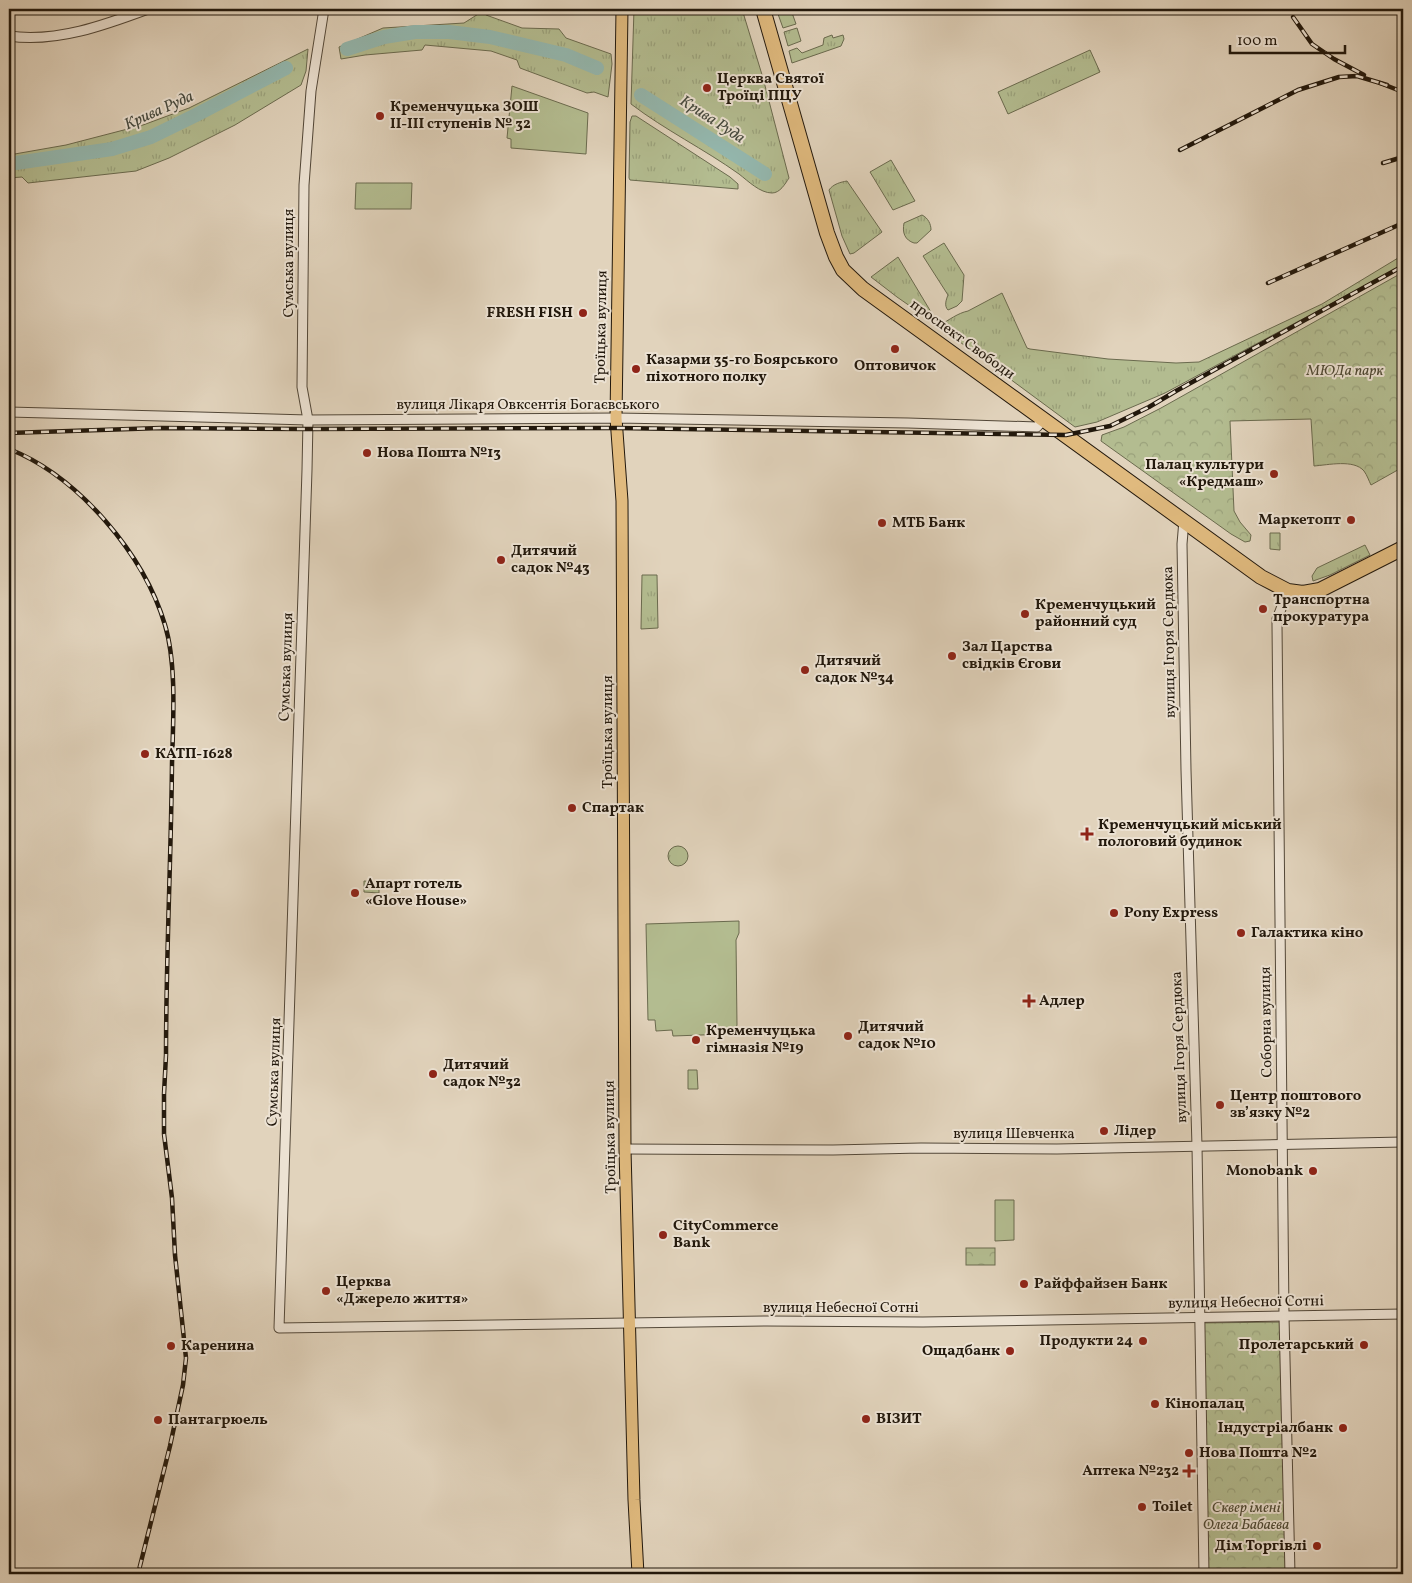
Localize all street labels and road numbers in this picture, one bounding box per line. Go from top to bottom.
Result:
street label: Сумська вулиця [279,208,300,317]
street label: Троїцька вулиця [591,270,613,384]
street label: проспект Свободи [905,295,1019,385]
street label: вулиця Лікаря Овксентія Богаєвського [397,395,659,416]
street label: вулиця Ігоря Сердюка [1158,566,1182,718]
street label: Сумська вулиця [275,612,299,722]
street label: Троїцька вулиця [598,675,619,789]
street label: Соборна вулиця [1256,966,1278,1078]
street label: вулиця Ігоря Сердюка [1167,971,1193,1123]
street label: Сумська вулиця [263,1017,287,1127]
street label: Троїцька вулиця [600,1080,622,1194]
street label: вулиця Шевченка [953,1124,1075,1145]
street label: вулиця Небесної Сотні [1168,1291,1324,1315]
street label: вулиця Небесної Сотні [763,1298,919,1319]

